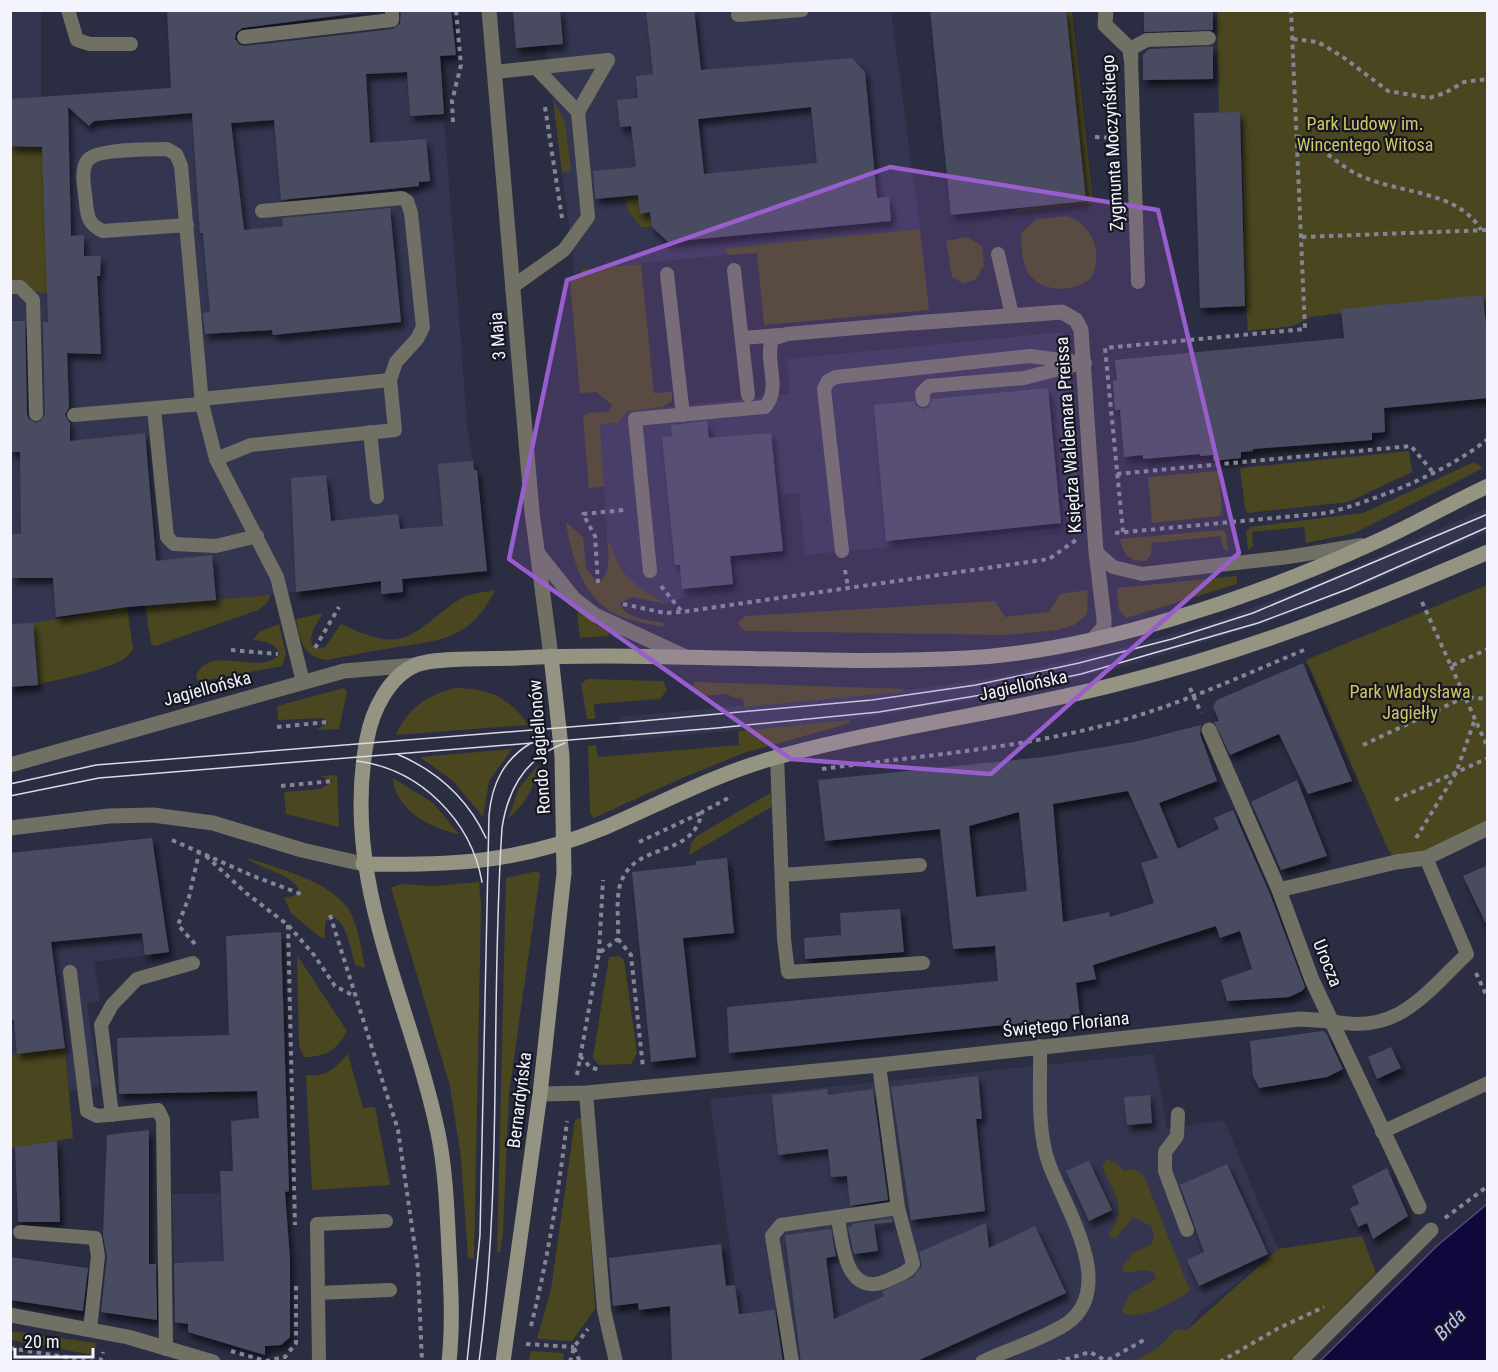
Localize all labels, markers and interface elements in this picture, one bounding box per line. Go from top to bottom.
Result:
street label: Zygmunta Moczyńskiego [1097,54,1127,232]
park label: Park Ludowy im. Wincentego Witosa [1297,113,1433,155]
street label: 3 Maja [484,311,510,361]
street label: Księdza Waldemara Preissa [1051,336,1085,534]
street label: Jagiellońska [977,665,1069,705]
street label: Jagiellońska [161,666,253,710]
street label: Rondo Jagiellonów [524,679,554,815]
park label: Park Władysława Jagiełły [1349,681,1471,723]
street label: Urocza [1309,936,1347,990]
street label: Świętego Floriana [1002,1007,1130,1041]
street label: Bernardyńska [503,1051,535,1149]
water label: Brda [1429,1303,1471,1345]
scale bar [15,1321,93,1359]
text: 20 m [24,1331,59,1352]

